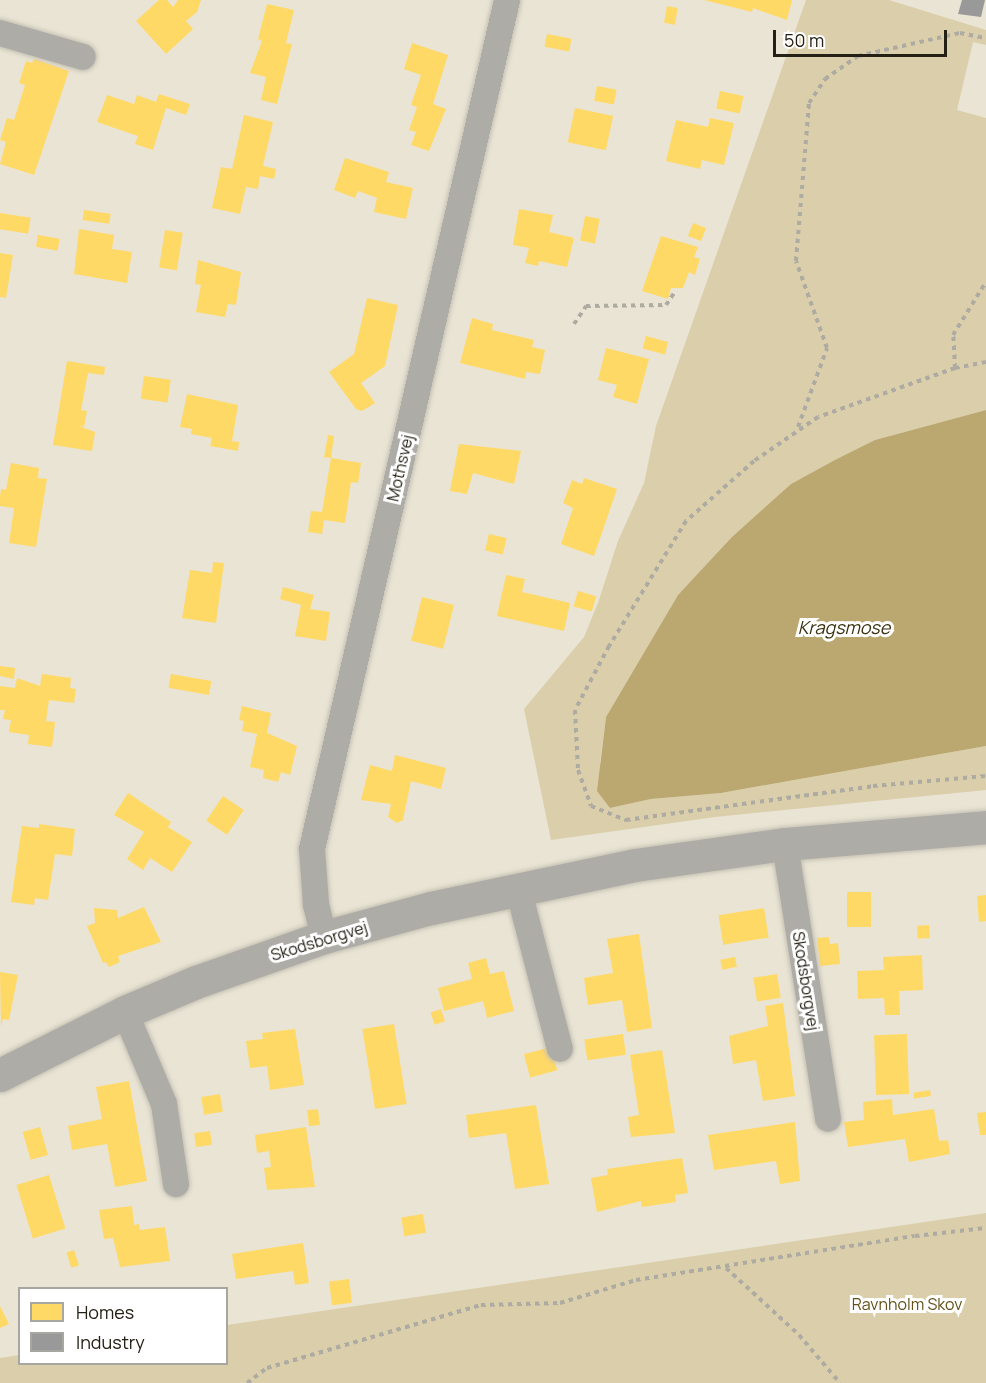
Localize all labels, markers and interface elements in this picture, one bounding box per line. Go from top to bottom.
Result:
scale bar [776,18,950,56]
text: 50 m [784,28,824,52]
street label: Mothsvej [383,433,417,503]
water label: Kragsmose [798,616,890,638]
street label: Skodsborgvej [268,917,370,965]
street label: Skodsborgvej [789,930,823,1032]
legend [18,1287,228,1365]
park label: Ravnholm Skov [852,1294,962,1314]
text: Homes [76,1300,134,1324]
text: Industry [76,1330,145,1354]

